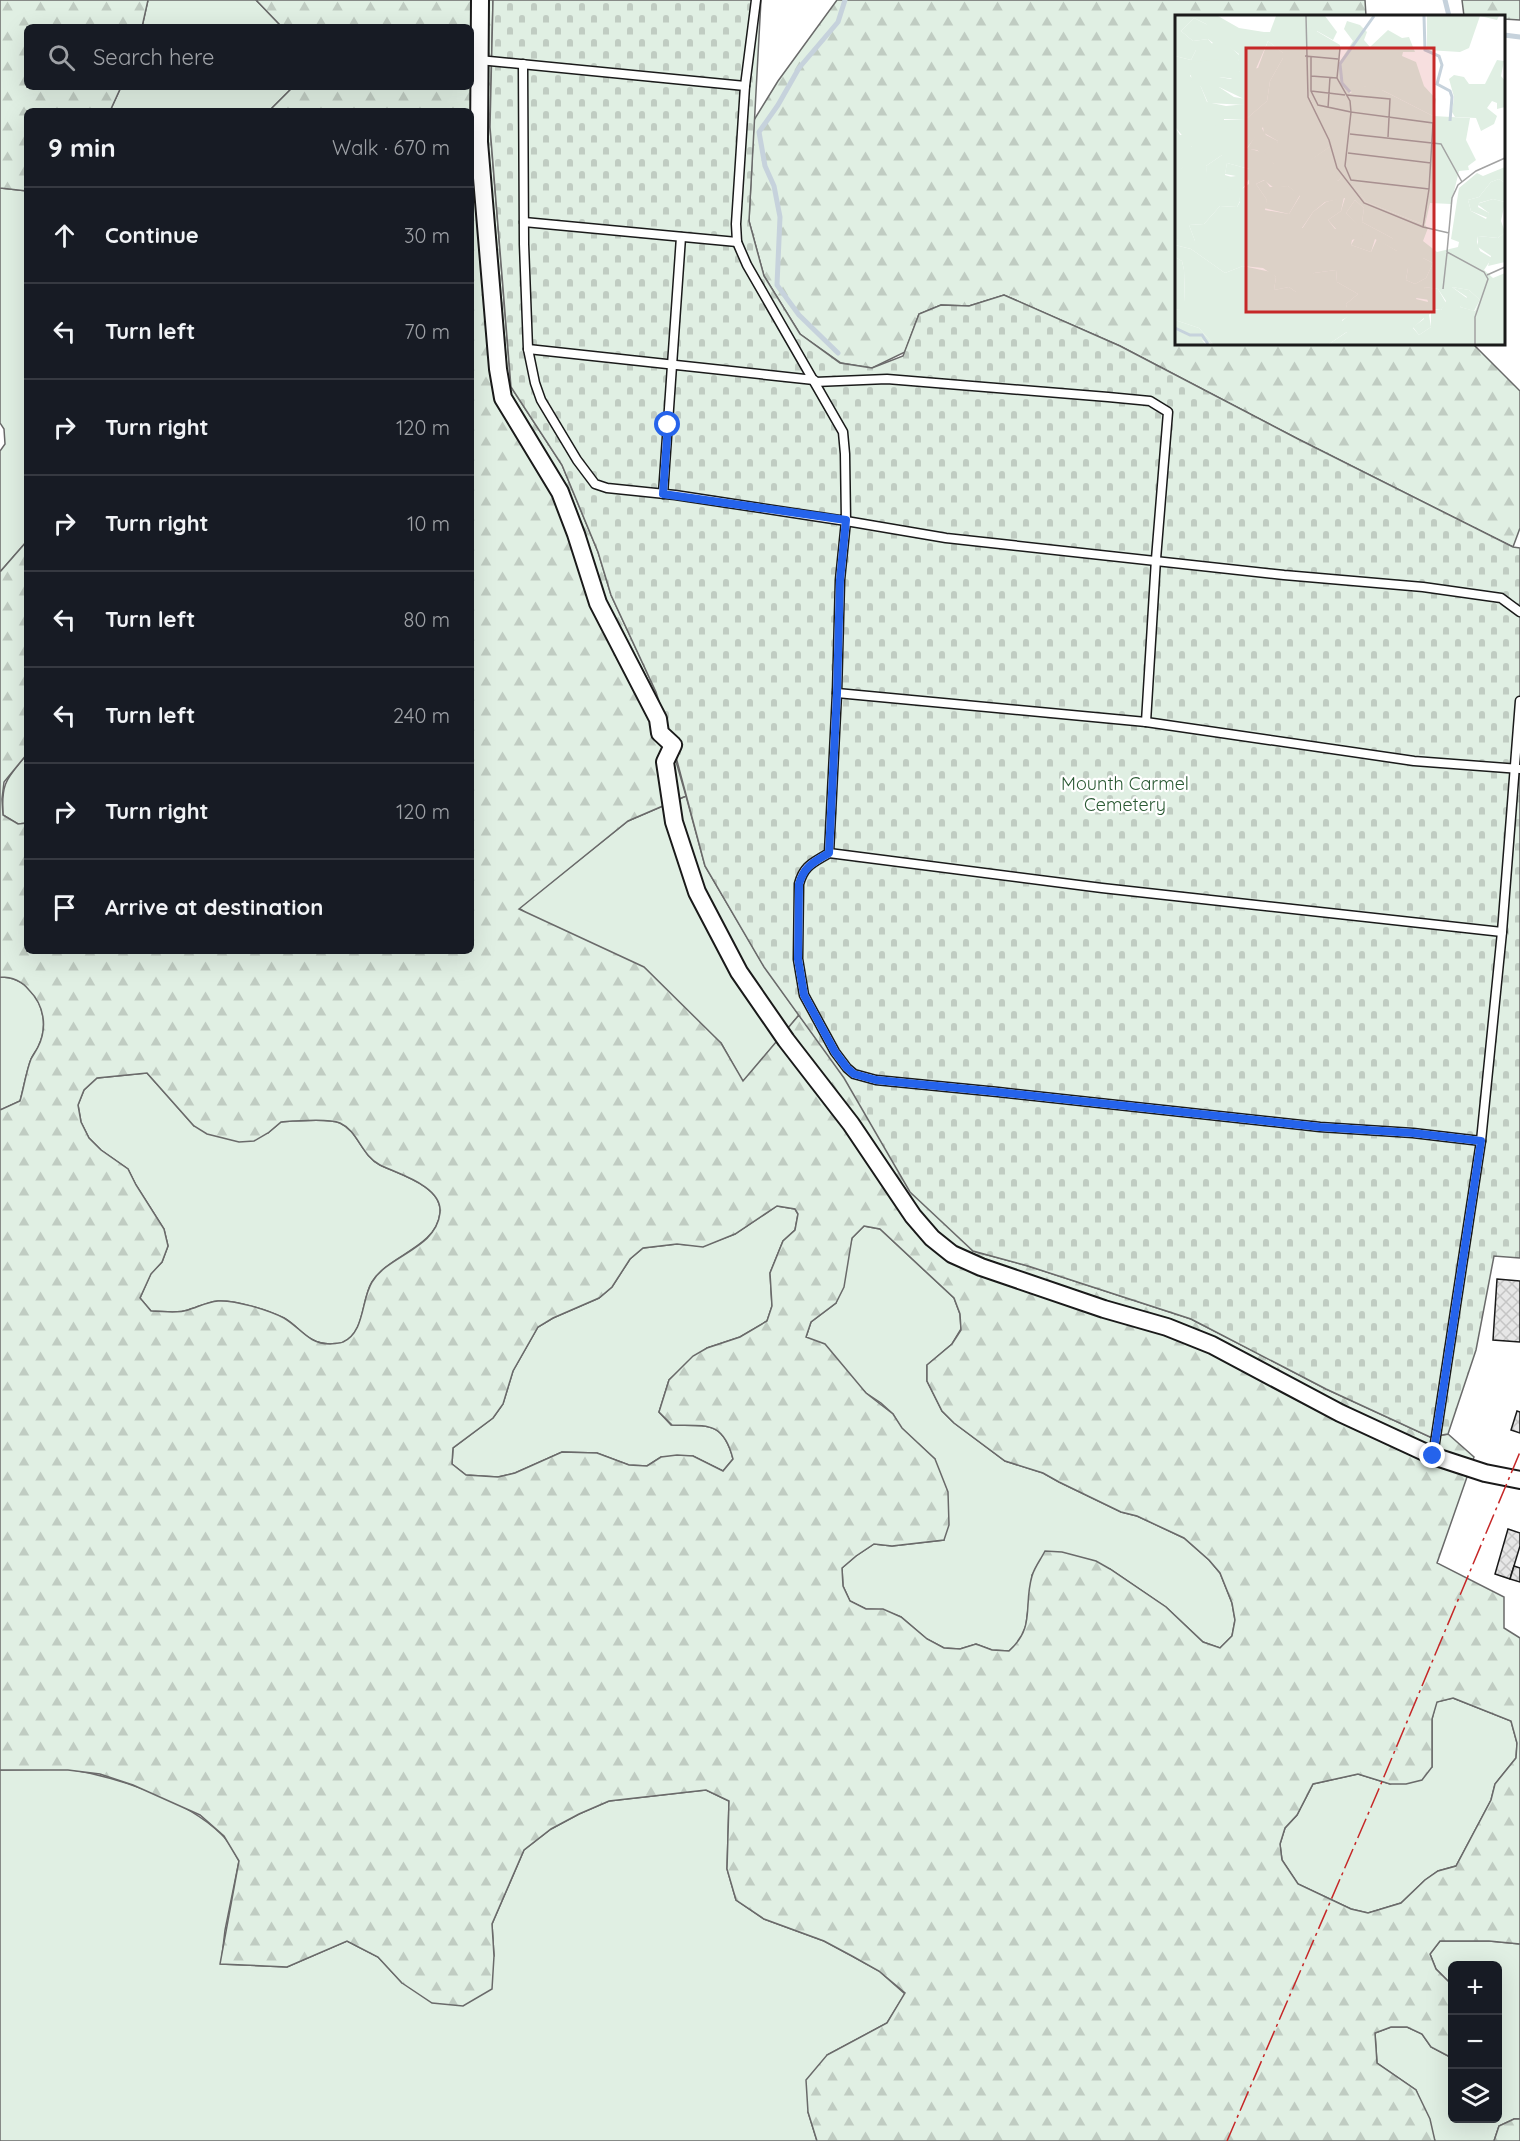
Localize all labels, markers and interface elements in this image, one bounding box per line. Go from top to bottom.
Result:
inset map [1175,15,1505,345]
search box [24,24,474,90]
icon: search [45,41,78,74]
text: Search here [93,43,214,71]
text: 9 min [48,131,116,164]
text: Walk · 670 m [332,135,450,160]
icon: ahead [48,219,81,252]
text: Continue [105,221,199,249]
text: 30 m [404,223,450,248]
icon: left [48,315,81,348]
text: Turn left [105,317,195,345]
text: 70 m [404,319,450,344]
icon: right [48,411,81,444]
route start [654,411,680,437]
text: Turn right [105,413,209,441]
text: 120 m [396,415,450,440]
icon: right [48,507,81,540]
text: Turn right [105,509,209,537]
text: 10 m [407,511,450,536]
icon: left [48,603,81,636]
text: Turn left [105,605,195,633]
text: 80 m [404,607,450,632]
icon: left [48,699,81,732]
text: Turn left [105,701,195,729]
text: 240 m [393,703,450,728]
park label: Mounth Carmel Cemetery [1061,772,1189,816]
icon: right [48,795,81,828]
text: Turn right [105,797,209,825]
text: 120 m [396,799,450,824]
icon: arrive [48,891,81,924]
text: Arrive at destination [105,893,323,921]
route end [1419,1442,1445,1468]
map controls [1448,1961,1502,2123]
button: + [1448,1961,1502,2015]
button: − [1448,2015,1502,2069]
button: layers [1448,2069,1502,2123]

